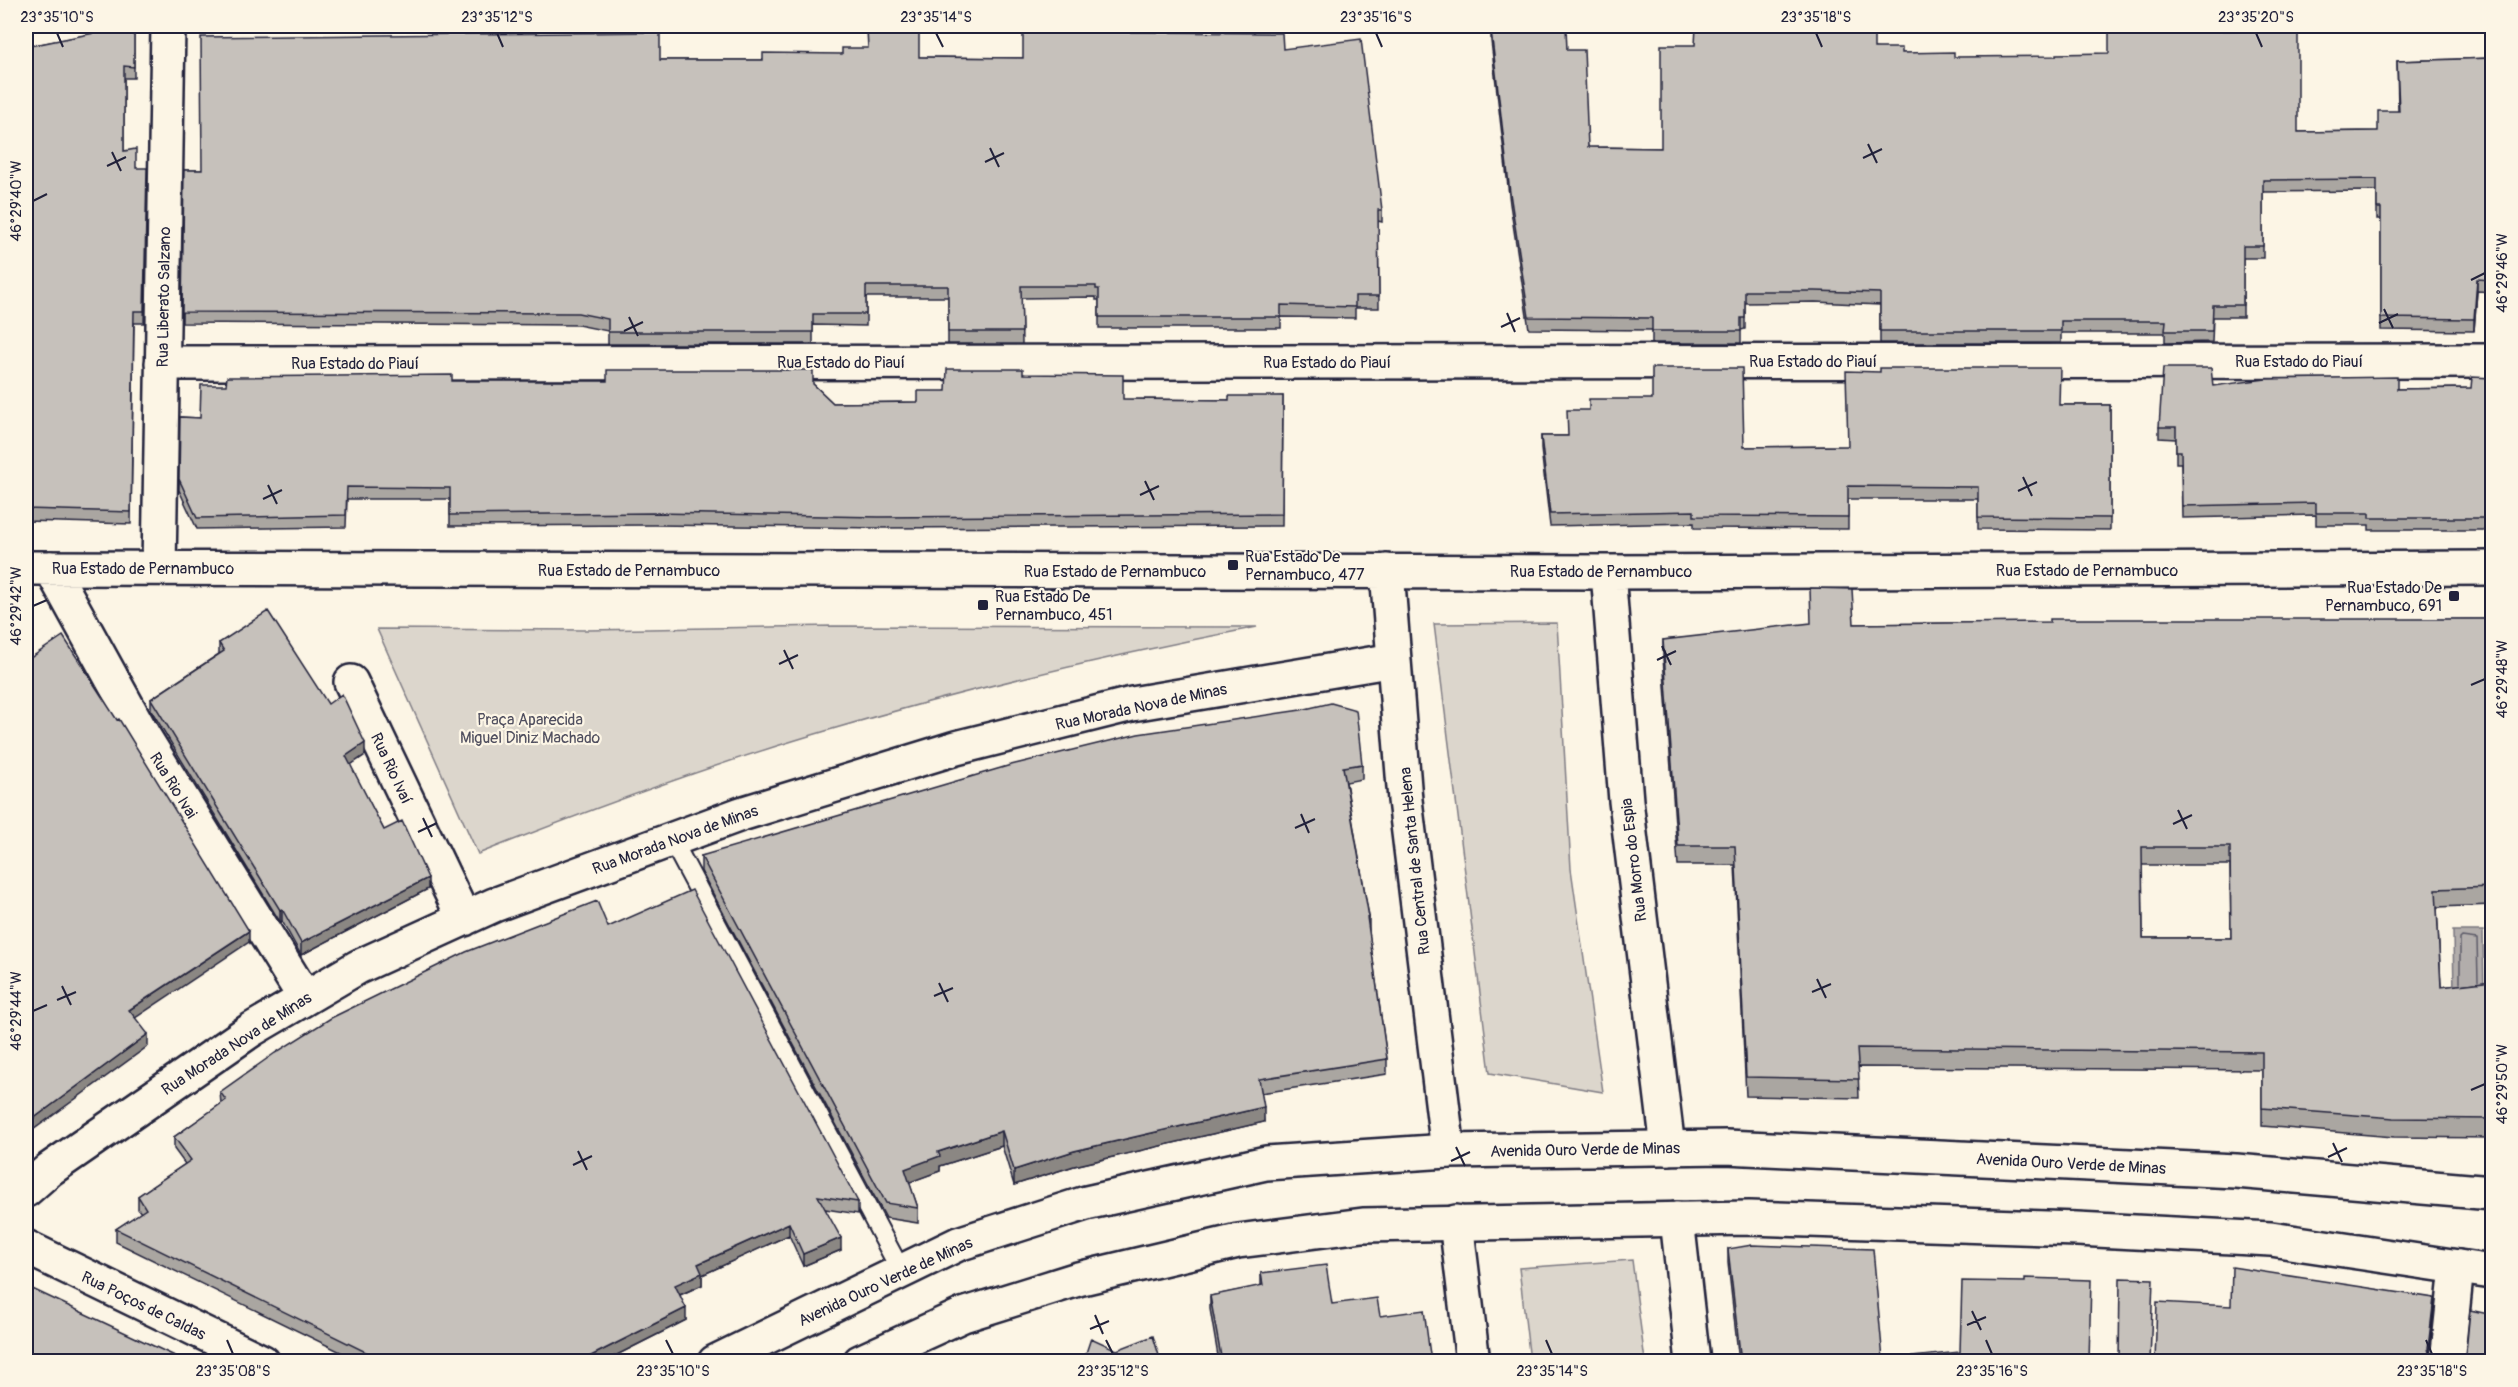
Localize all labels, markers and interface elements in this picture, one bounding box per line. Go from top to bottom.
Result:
text: 23°35'10"S [20,8,94,27]
text: 23°35'12"S [461,8,533,27]
text: 23°35'14"S [900,8,972,27]
text: 23°35'16"S [1340,8,1412,27]
text: 23°35'18"S [1781,8,1851,27]
text: 23°35'20"S [2218,8,2294,27]
text: 46°29'40"W [7,160,26,241]
street label: Rua Liberato Salzano [153,226,175,368]
text: 46°29'46"W [2493,233,2512,313]
street label: Rua Estado do Piauí [1749,352,1877,372]
street label: Rua Estado do Piauí [2235,352,2363,372]
street label: Rua Estado do Piauí [777,353,905,373]
street label: Rua Estado do Piauí [1263,353,1391,373]
street label: Rua Estado do Piauí [291,354,419,374]
place label: Rua Estado De Pernambuco, 477 [1245,547,1365,585]
marker: Rua Estado De Pernambuco, 477 [1226,558,1240,572]
street label: Rua Estado de Pernambuco [52,559,235,579]
street label: Rua Estado de Pernambuco [538,561,721,581]
street label: Rua Estado de Pernambuco [1996,561,2179,581]
street label: Rua Estado de Pernambuco [1024,562,1207,582]
street label: Rua Estado de Pernambuco [1510,562,1693,582]
text: 46°29'42"W [7,566,26,646]
place label: Rua Estado De Pernambuco, 691 [2325,578,2442,616]
place label: Rua Estado De Pernambuco, 451 [995,587,1113,625]
marker: Rua Estado De Pernambuco, 691 [2447,589,2461,603]
marker: Rua Estado De Pernambuco, 451 [976,598,990,612]
text: 46°29'48"W [2493,640,2512,718]
street label: Rua Morada Nova de Minas [1054,679,1229,735]
park label: Praça Aparecida Miguel Diniz Machado [460,710,601,748]
street label: Rua Rio Ivaí [366,730,416,807]
street label: Rua Rio Ivai [145,749,201,823]
street label: Rua Central de Santa Helena [1395,766,1435,956]
street label: Rua Morro do Espia [1616,797,1651,923]
street label: Rua Morada Nova de Minas [590,801,761,879]
text: 46°29'44"W [7,971,26,1051]
street label: Rua Morada Nova de Minas [158,988,315,1100]
text: 46°29'50"W [2493,1044,2512,1124]
street label: Avenida Ouro Verde de Minas [1490,1138,1680,1162]
street label: Avenida Ouro Verde de Minas [1976,1149,2166,1179]
street label: Avenida Ouro Verde de Minas [795,1233,976,1331]
street label: Rua Poços de Caldas [78,1267,209,1345]
text: 23°35'08"S [196,1362,271,1381]
text: 23°35'10"S [636,1362,710,1381]
text: 23°35'12"S [1077,1362,1149,1381]
text: 23°35'14"S [1516,1362,1588,1381]
text: 23°35'16"S [1956,1362,2028,1381]
text: 23°35'18"S [2397,1362,2467,1381]

